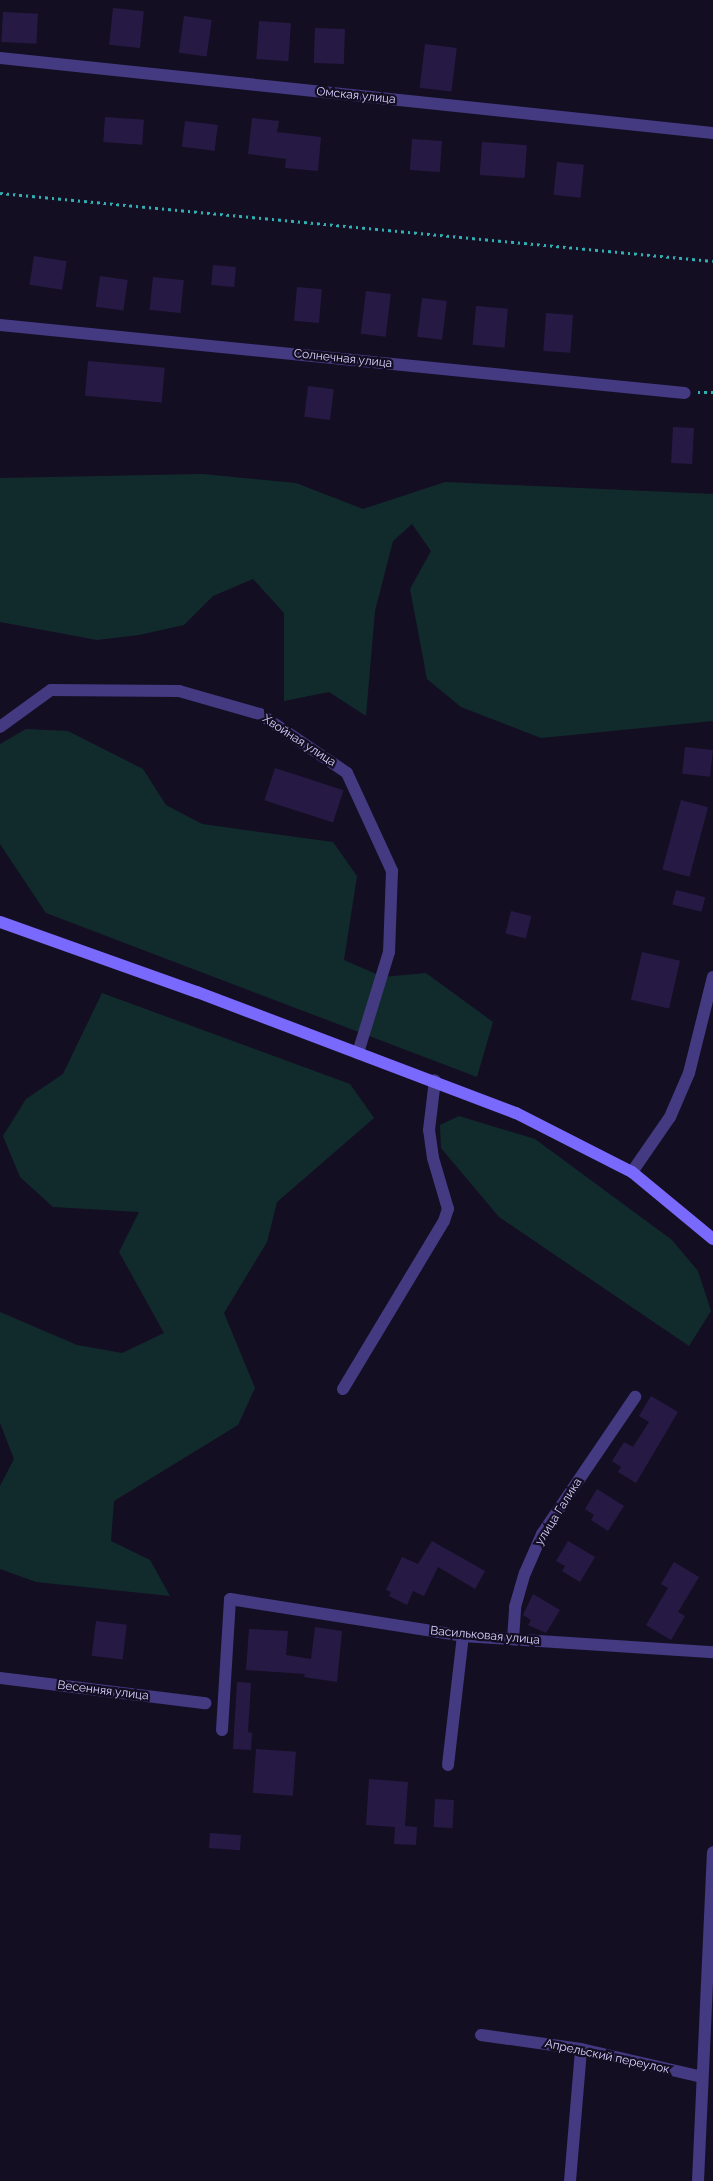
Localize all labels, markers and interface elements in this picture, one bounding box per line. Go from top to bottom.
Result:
street label: Омская улица [315,85,397,107]
street label: Солнечная улица [293,347,393,371]
street label: Хвойная улица [259,712,339,770]
street label: улица Галика [533,1476,585,1548]
street label: Васильковая улица [429,1624,541,1648]
street label: Весенняя улица [56,1678,150,1704]
street label: Апрельский переулок [543,2037,671,2077]

